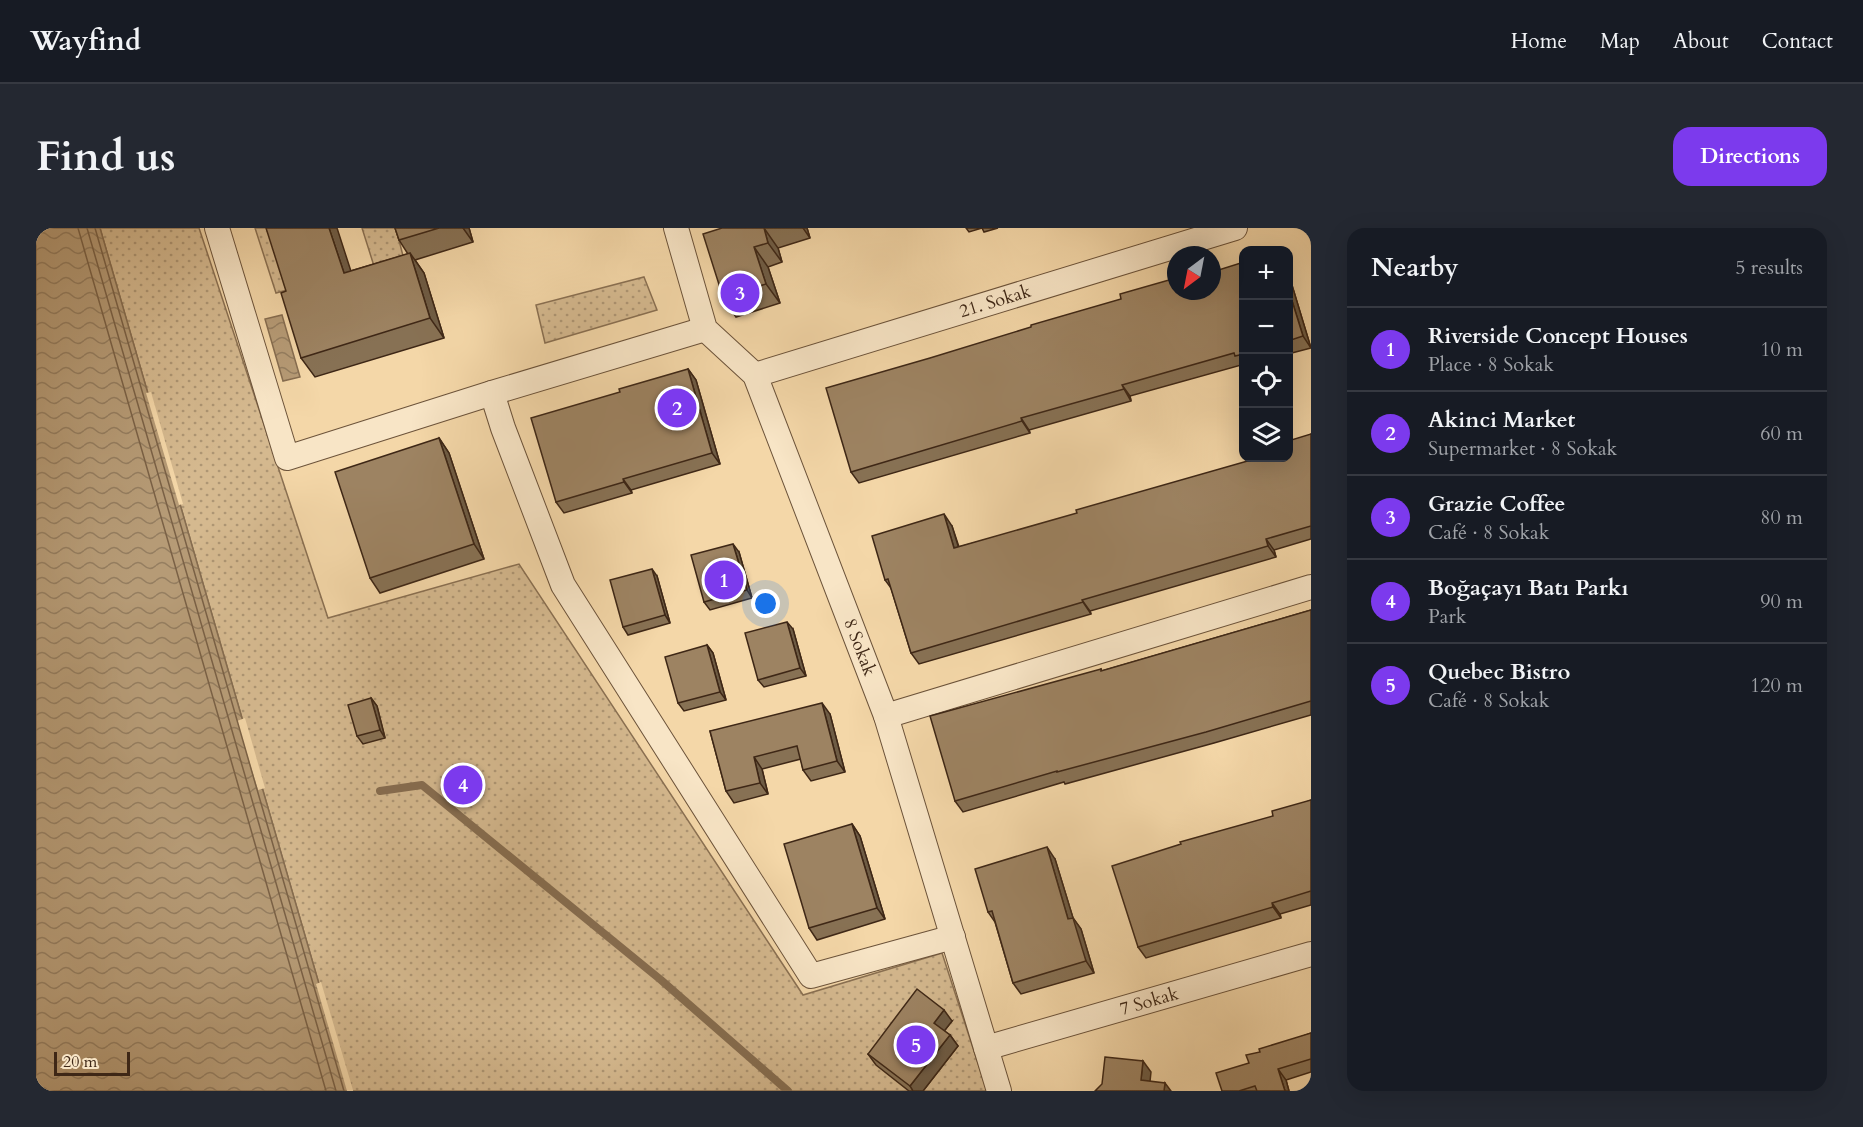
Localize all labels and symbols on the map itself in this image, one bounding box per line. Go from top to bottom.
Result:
north arrow [1167,246,1221,300]
pin: 3 [720,270,760,316]
street label: 21. Sokak [956,279,1034,324]
pin: 2 [658,386,696,430]
pin: 1 [704,558,744,602]
your location [751,589,780,618]
street label: 8 Sokak [837,615,882,680]
pin: 4 [444,762,482,808]
street label: 7 Sokak [1117,981,1182,1022]
pin: 5 [896,1022,936,1068]
scale bar [54,1049,130,1076]

